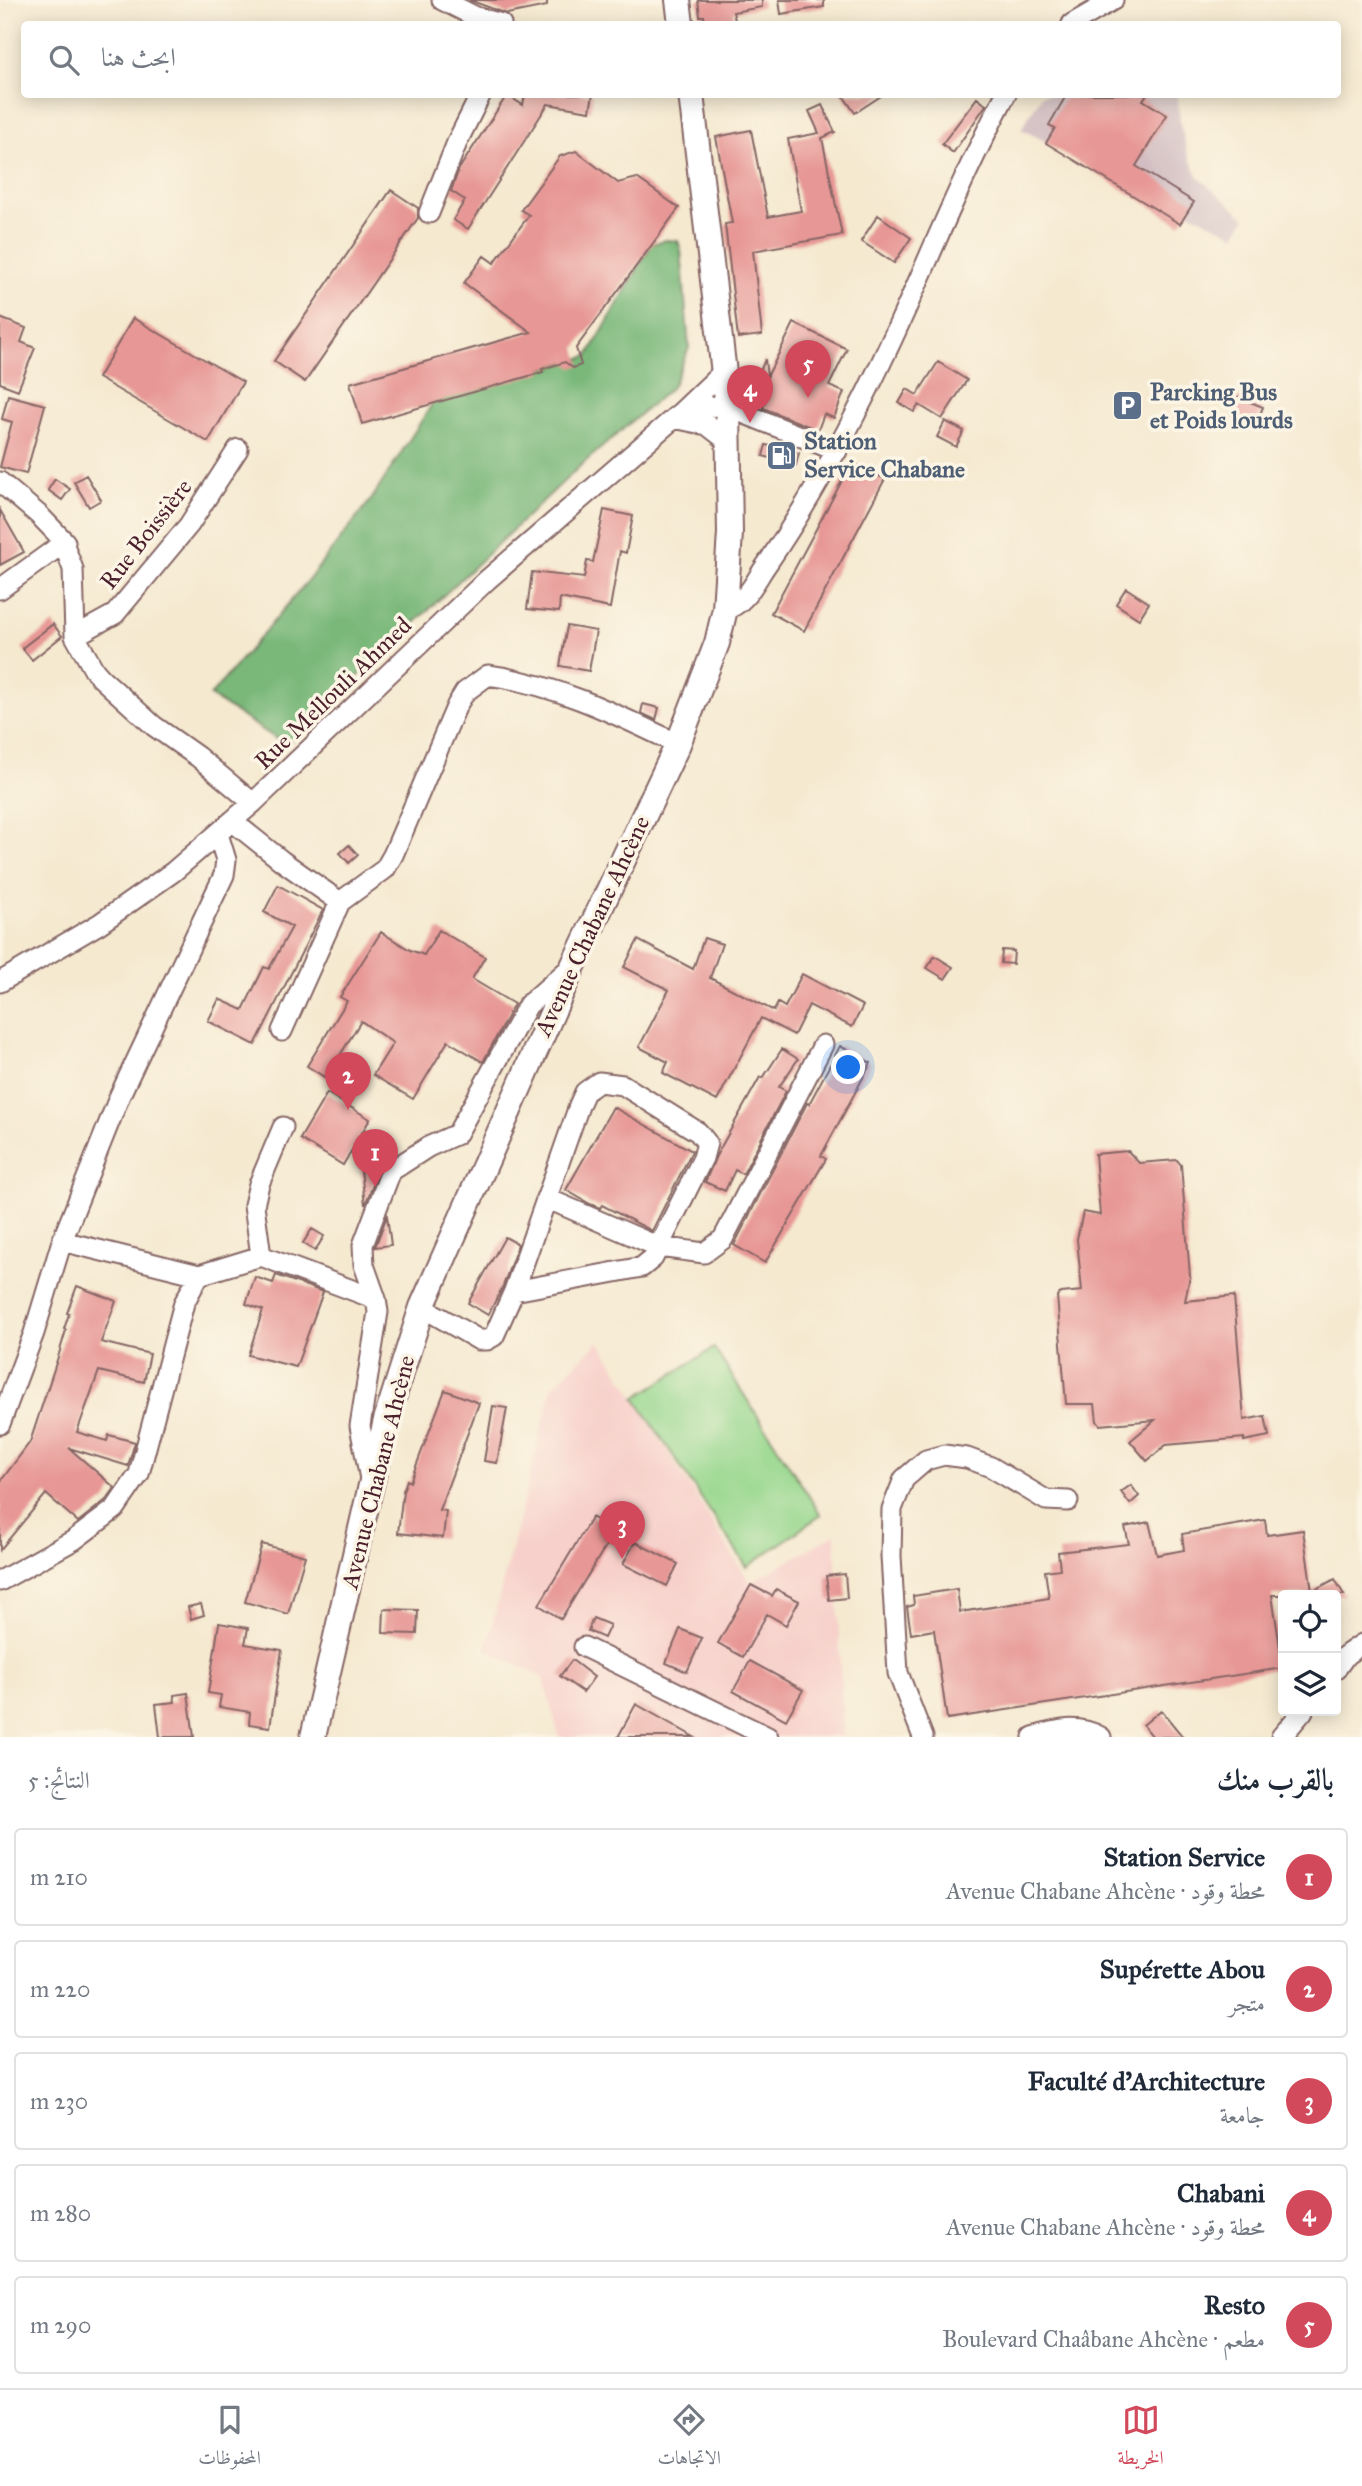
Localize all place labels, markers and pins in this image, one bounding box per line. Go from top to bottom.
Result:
pin: 5 [785,340,831,398]
pin: 4 [727,365,773,423]
place label: Parcking Bus et Poids lourds [1150,377,1293,435]
parking icon: Parcking Bus et Poids lourds [1110,389,1144,423]
place label: Station Service Chabane [804,426,965,484]
fuel station icon: Station Service Chabane [764,438,798,472]
pin: 2 [325,1052,371,1110]
pin: 1 [352,1129,398,1187]
pin: 3 [599,1501,645,1559]

